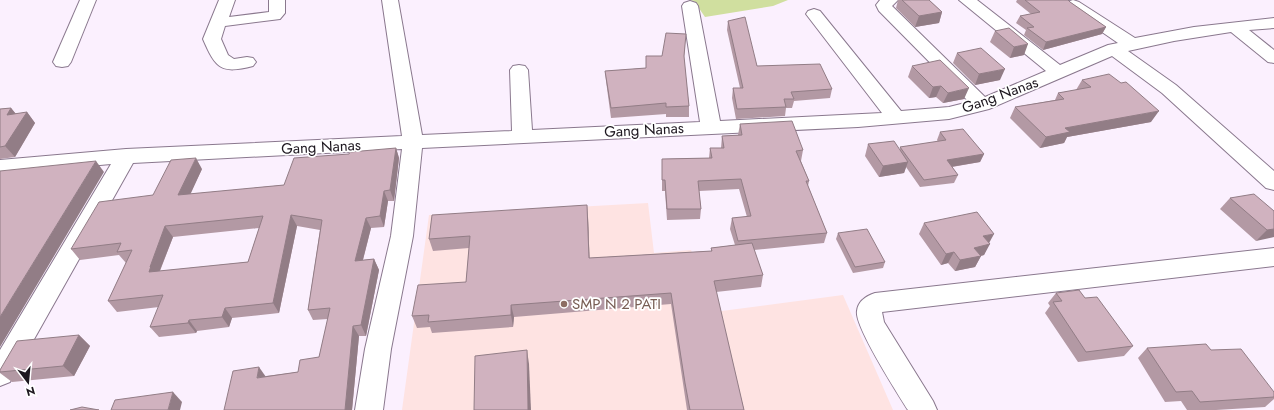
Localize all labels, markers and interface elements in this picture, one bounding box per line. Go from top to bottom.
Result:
street label: Gang Nanas [959,71,1041,119]
street label: Gang Nanas [604,117,684,143]
street label: Gang Nanas [281,134,361,160]
place label: SMP N 2 PATI [572,293,661,315]
marker: SMP N 2 PATI [559,299,569,309]
north arrow [8,362,48,402]
text: N [24,383,37,401]

